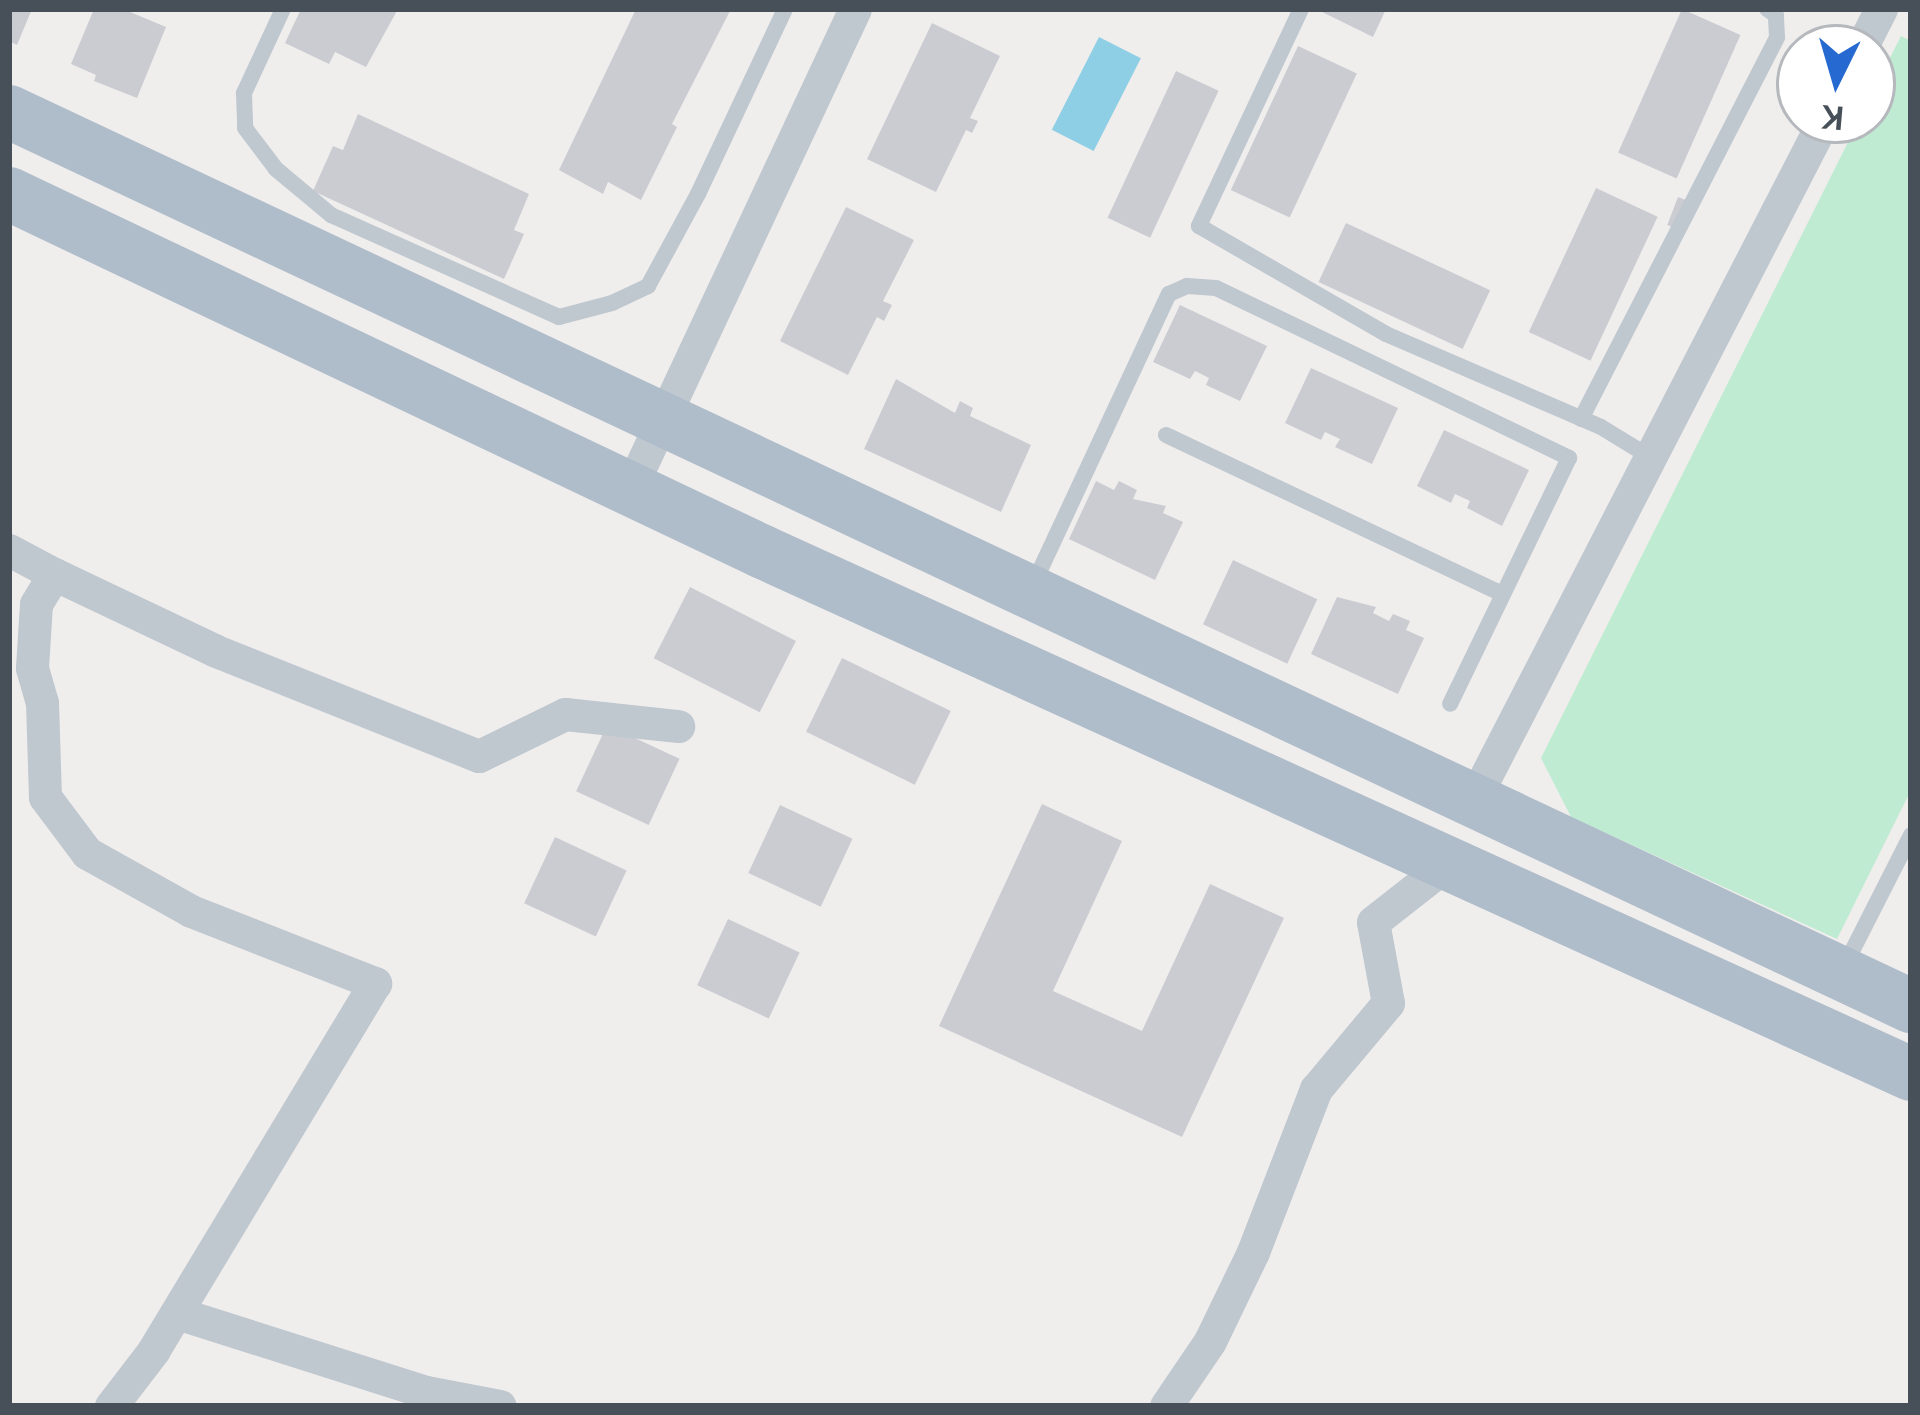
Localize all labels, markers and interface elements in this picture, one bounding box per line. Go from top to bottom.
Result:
north arrow [1776,24,1896,144]
text: K [1820,97,1846,138]

